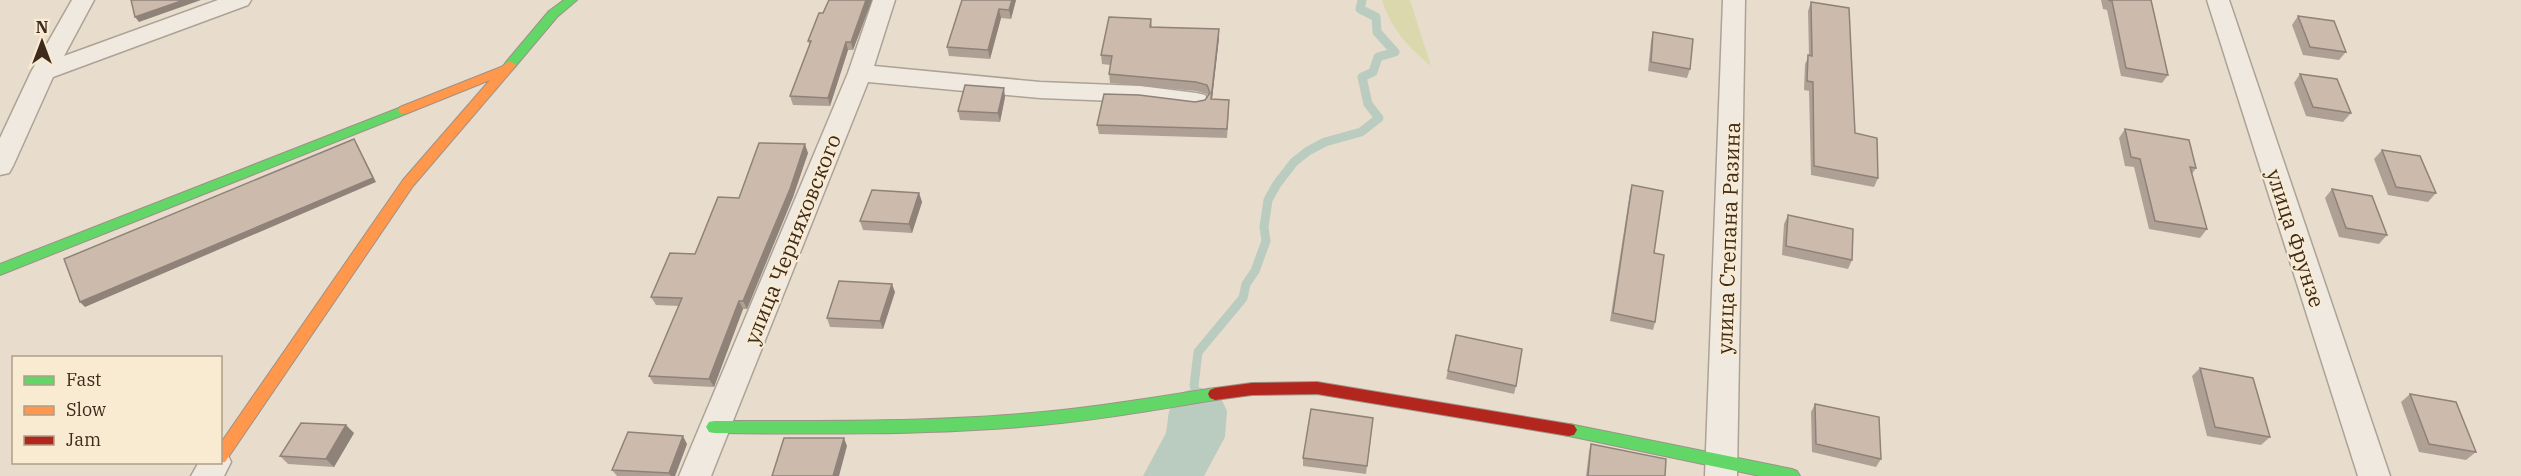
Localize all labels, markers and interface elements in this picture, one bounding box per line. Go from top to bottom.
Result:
north arrow [12,12,72,72]
text: N [36,17,48,37]
street label: улица Степана Разина [1710,121,1746,355]
street label: улица Черняховского [737,130,847,348]
street label: улица Фрунзе [2260,165,2332,311]
legend [12,356,222,464]
text: Fast [66,368,101,391]
text: Slow [66,398,106,421]
text: Jam [66,428,101,451]

